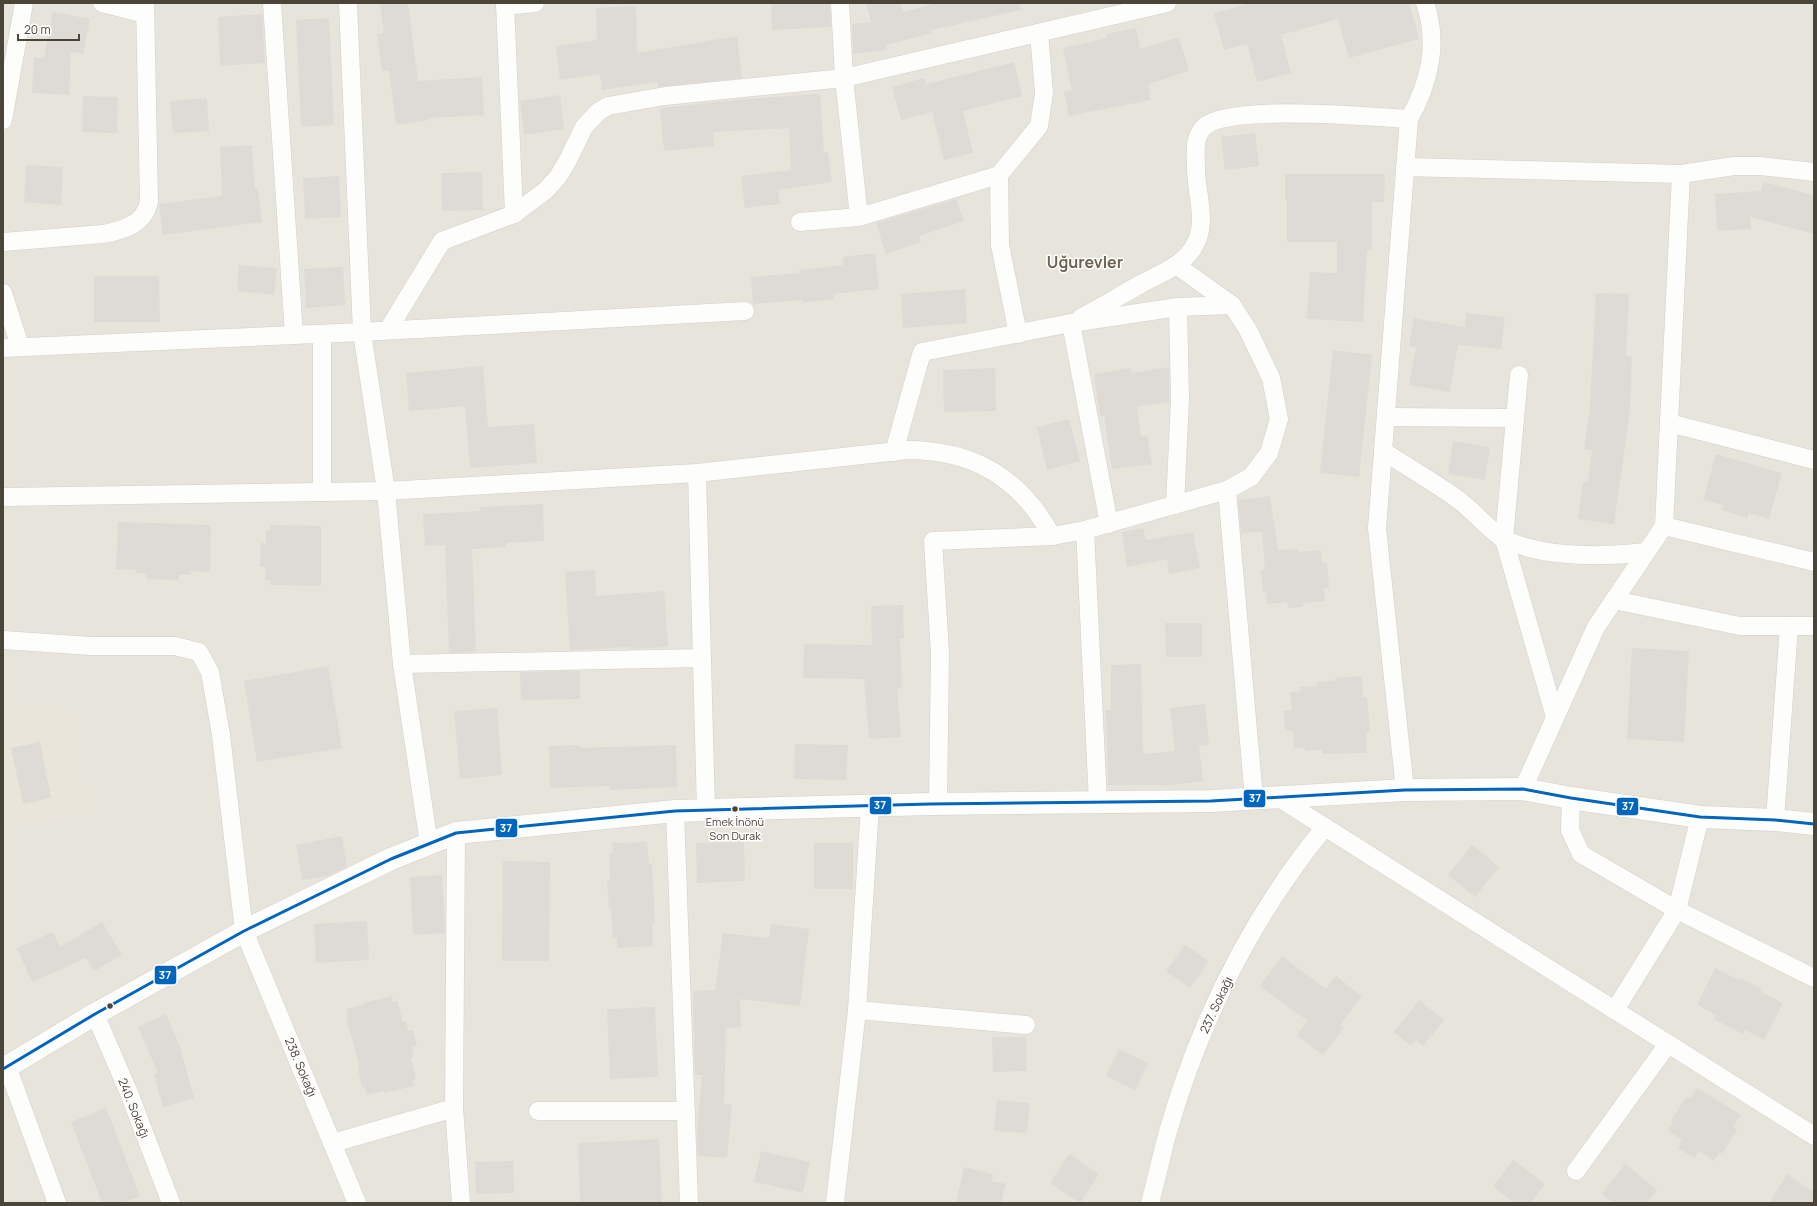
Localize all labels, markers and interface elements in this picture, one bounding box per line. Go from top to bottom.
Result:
scale bar [18,16,79,42]
text: 20 m [24,21,51,38]
district label: Uğurevler [1047,251,1123,273]
line badge: 37 [1243,789,1266,808]
text: 37 [1249,790,1261,805]
line badge: 37 [869,796,892,815]
text: 37 [874,797,886,812]
line badge: 37 [1616,797,1639,816]
text: 37 [1622,798,1634,813]
marker: Emek İnönü Son Durak [730,804,740,814]
place label: Emek İnönü Son Durak [706,814,764,843]
line badge: 37 [495,818,518,838]
text: 37 [500,820,512,835]
line badge: 37 [154,965,177,985]
text: 37 [159,967,171,982]
street label: 237. Sokağı [1195,974,1237,1036]
unlabelled marker [105,1001,115,1011]
street label: 238. Sokağı [281,1035,321,1099]
street label: 240. Sokağı [114,1075,154,1141]

